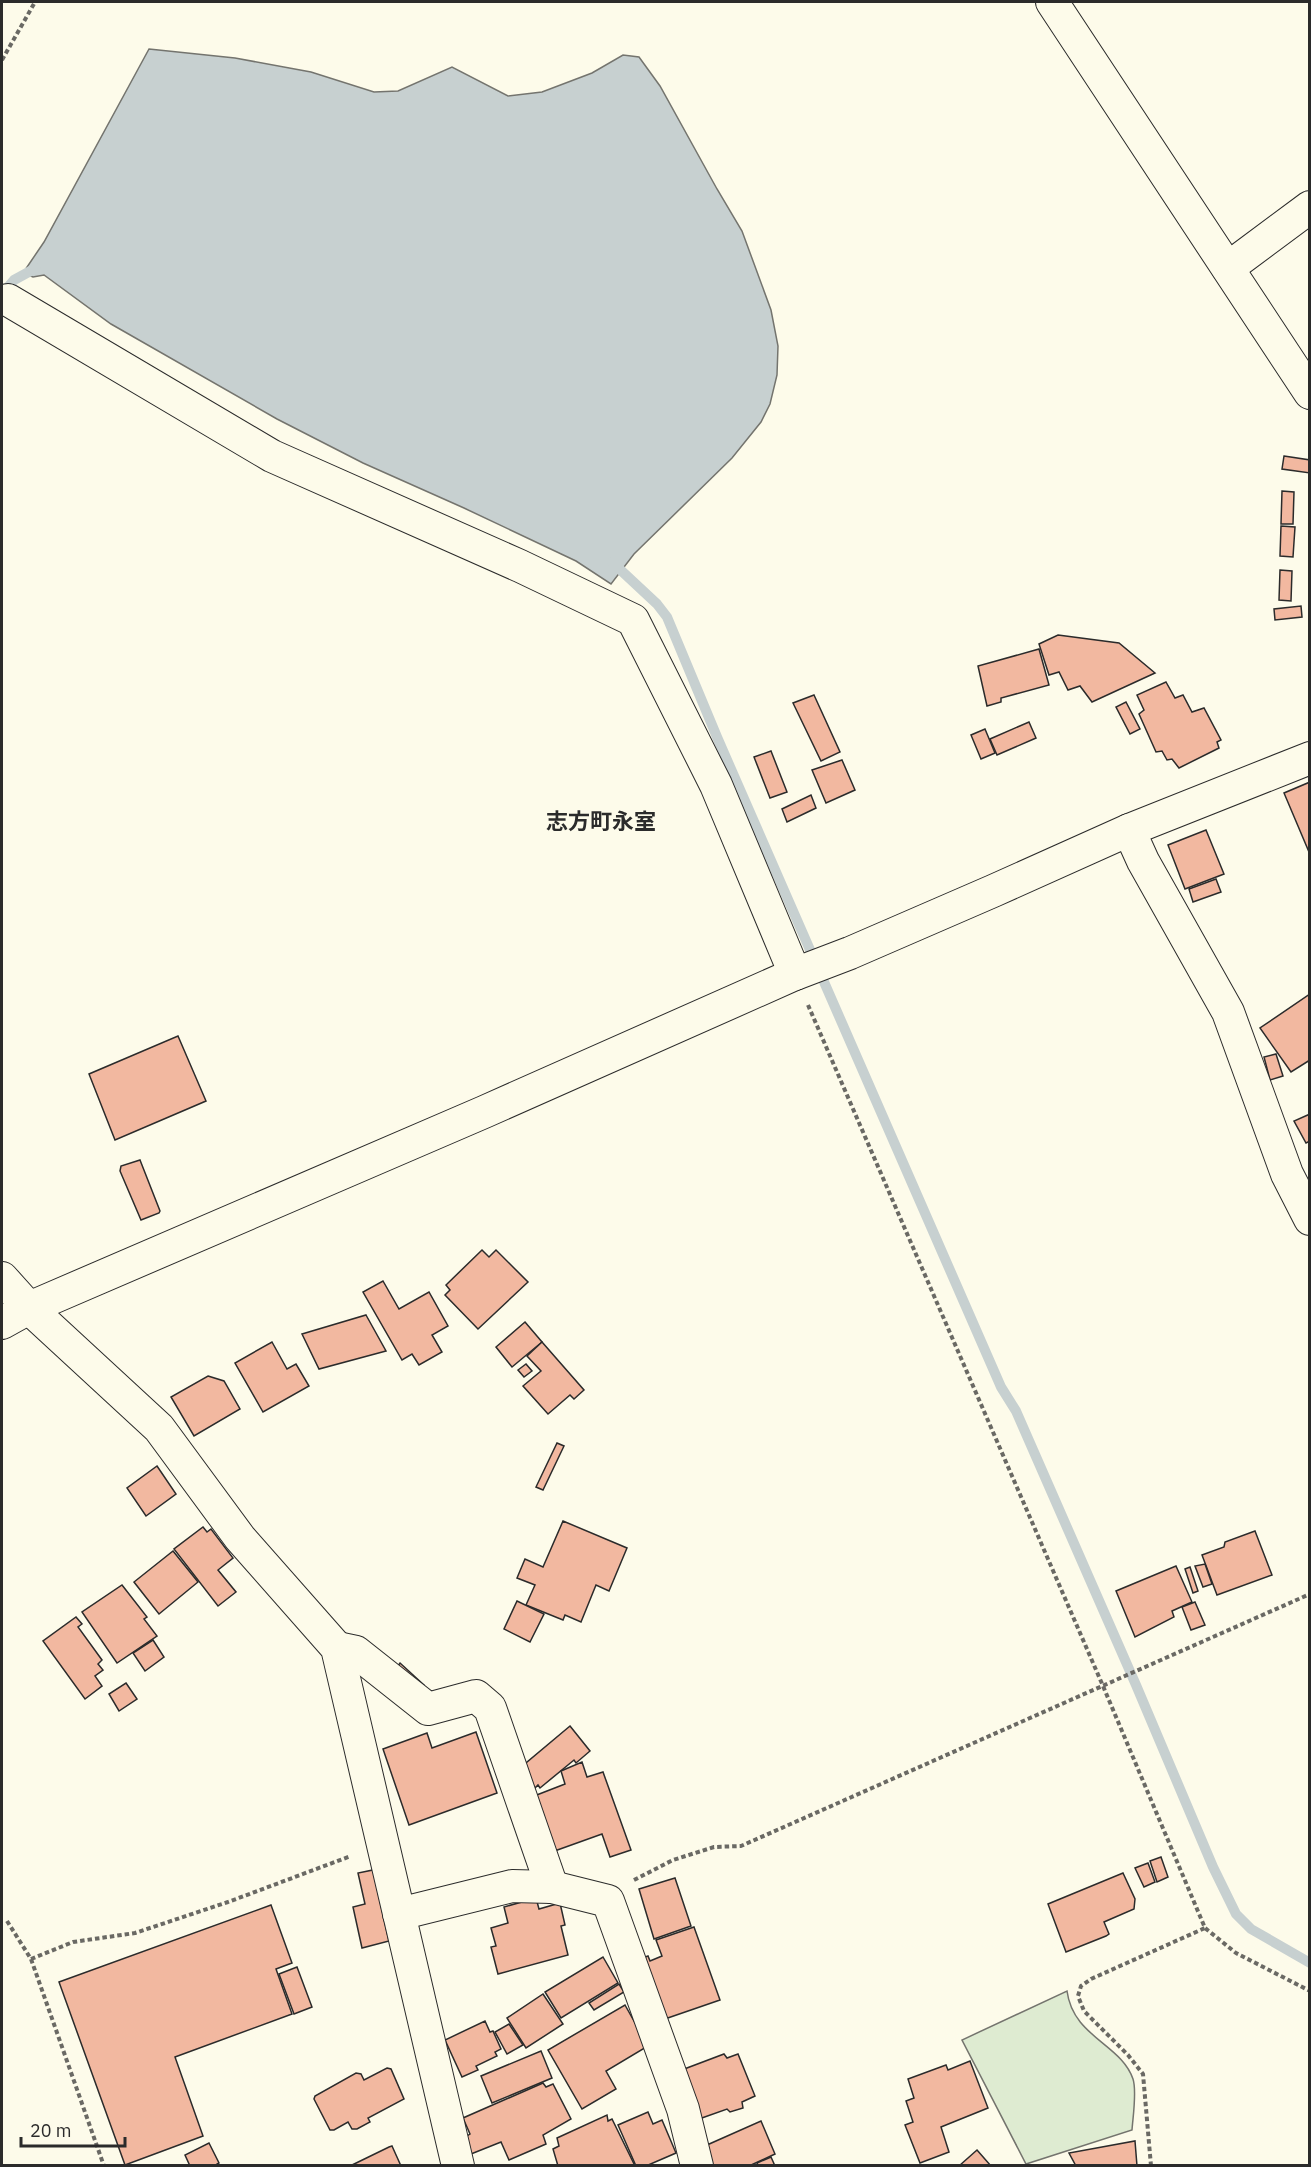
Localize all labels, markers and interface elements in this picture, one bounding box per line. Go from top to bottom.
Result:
district label: 志方町永室 [546,806,656,835]
scale bar [21,2110,124,2148]
text: 20 m [30,2119,72,2142]

